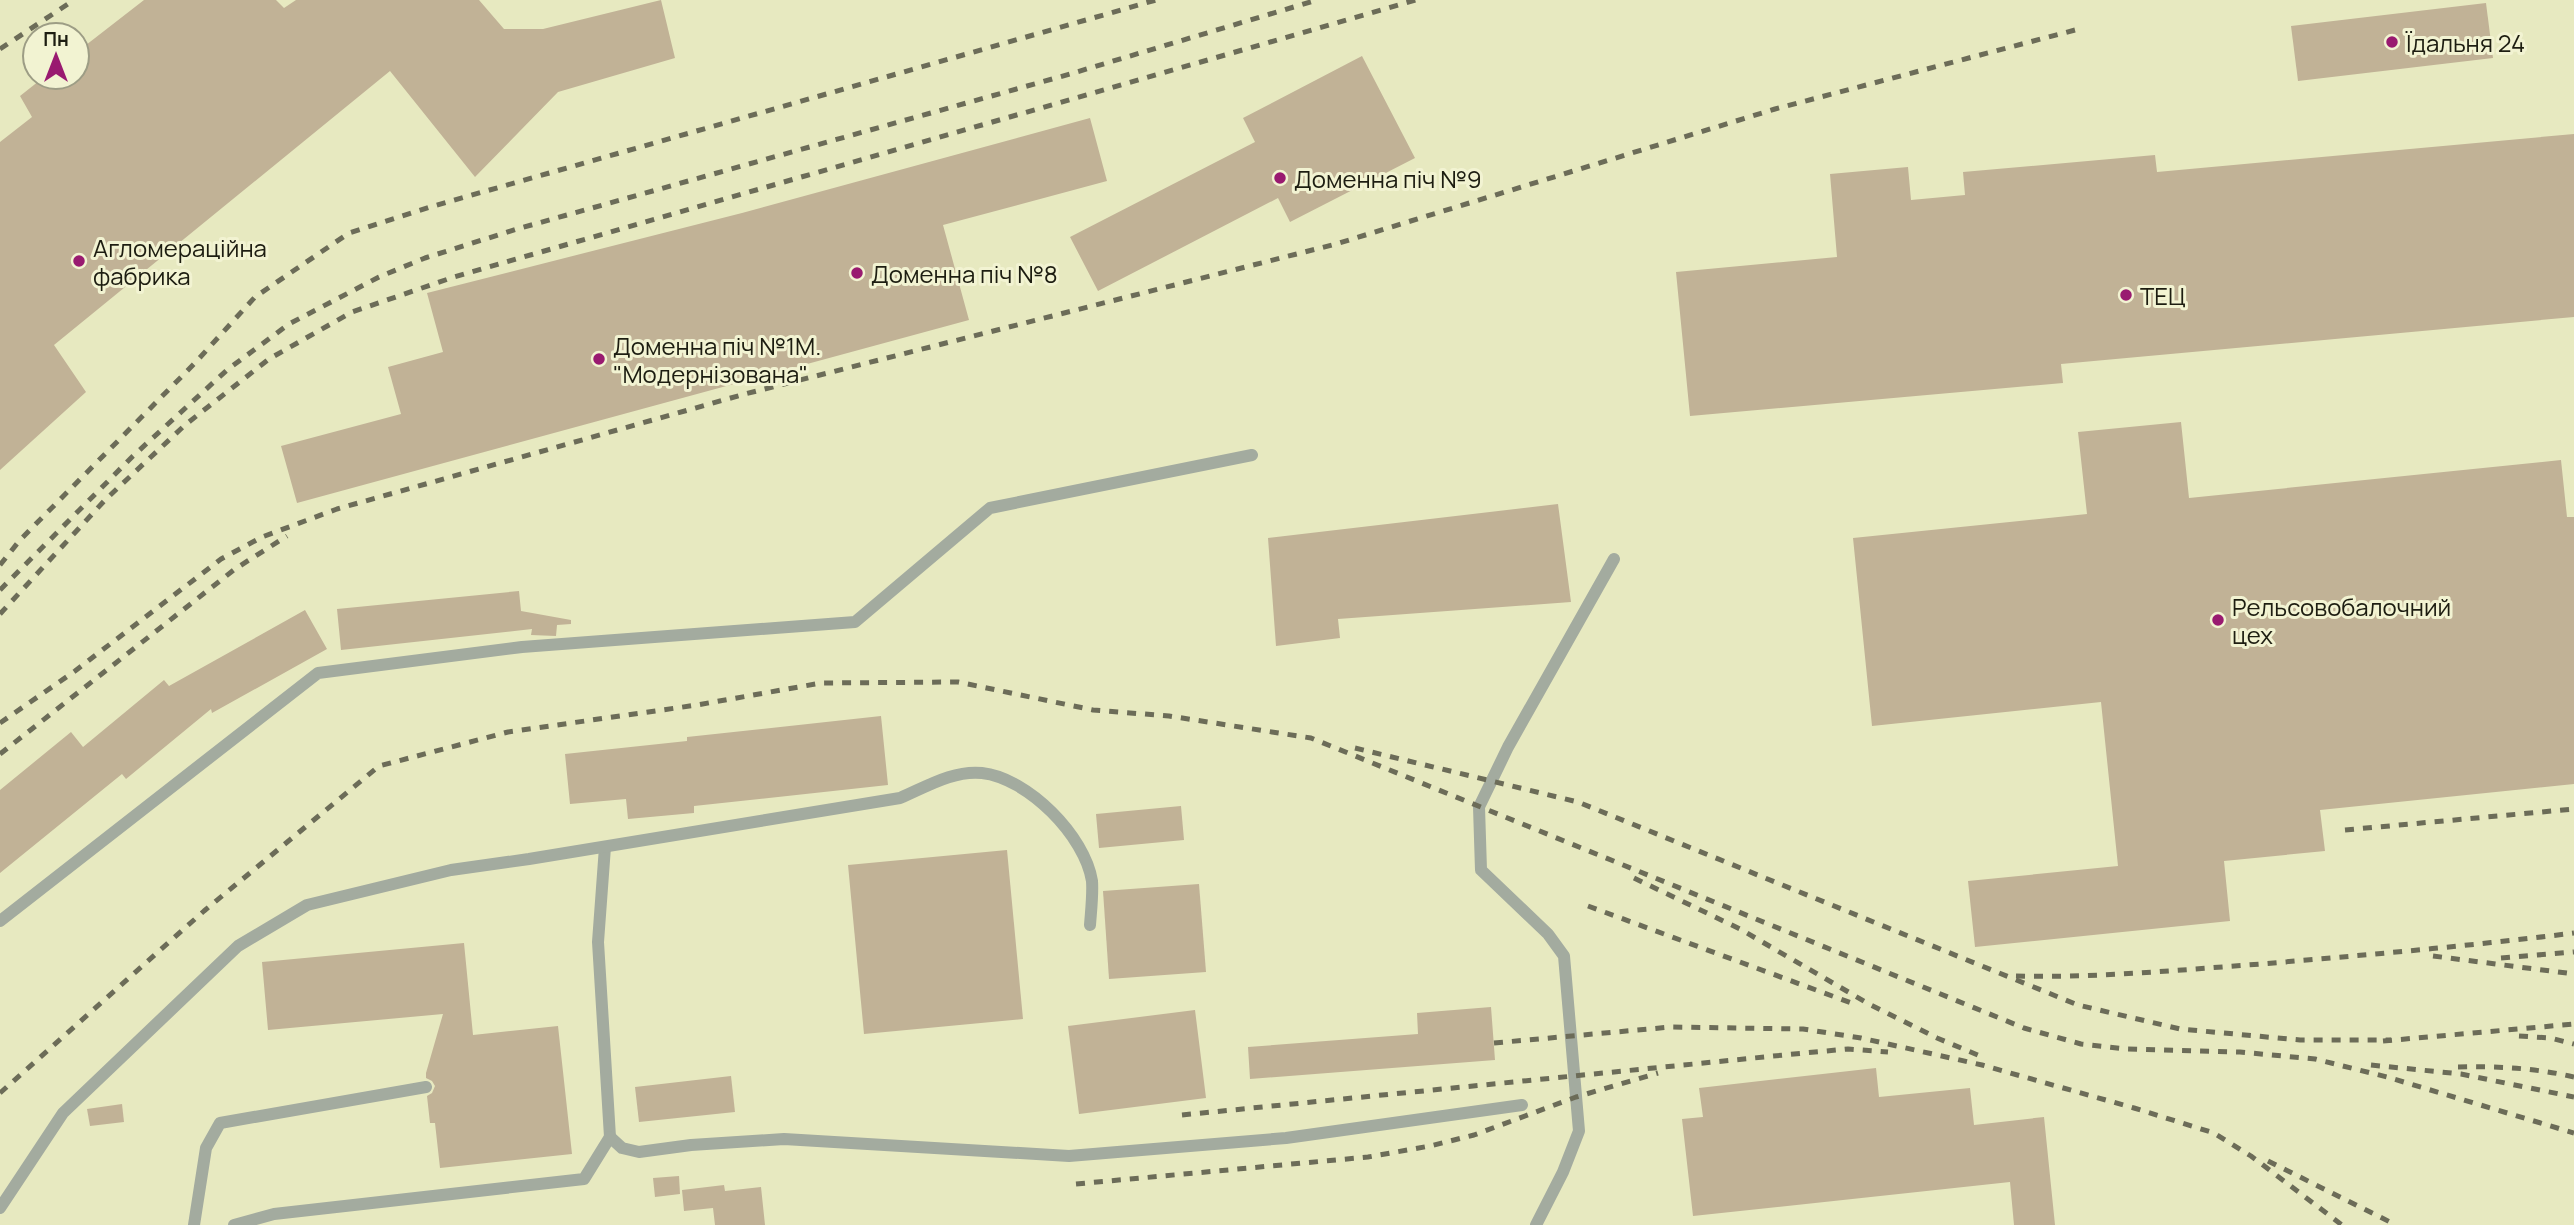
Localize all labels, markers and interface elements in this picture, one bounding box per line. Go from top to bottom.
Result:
north arrow [21,21,91,91]
text: Пн [43,26,69,52]
place label: Їдальня 24 [2405,26,2525,59]
marker: Їдальня 24 [2384,34,2400,50]
place label: Доменна піч №9 [1294,162,1482,195]
marker: Доменна піч №9 [1272,170,1288,186]
place label: Агломераційна фабрика [93,231,267,292]
marker: Агломераційна фабрика [71,253,87,269]
place label: Доменна піч №8 [871,257,1058,290]
marker: Доменна піч №8 [849,265,865,281]
place label: ТЕЦ [2140,279,2185,312]
marker: ТЕЦ [2118,287,2134,303]
place label: Доменна піч №1М. "Модернізована" [613,329,821,390]
marker: Доменна піч №1М. "Модернізована" [591,351,607,367]
place label: Рельсовобалочний цех [2232,590,2451,651]
marker: Рельсовобалочний цех [2210,612,2226,628]

